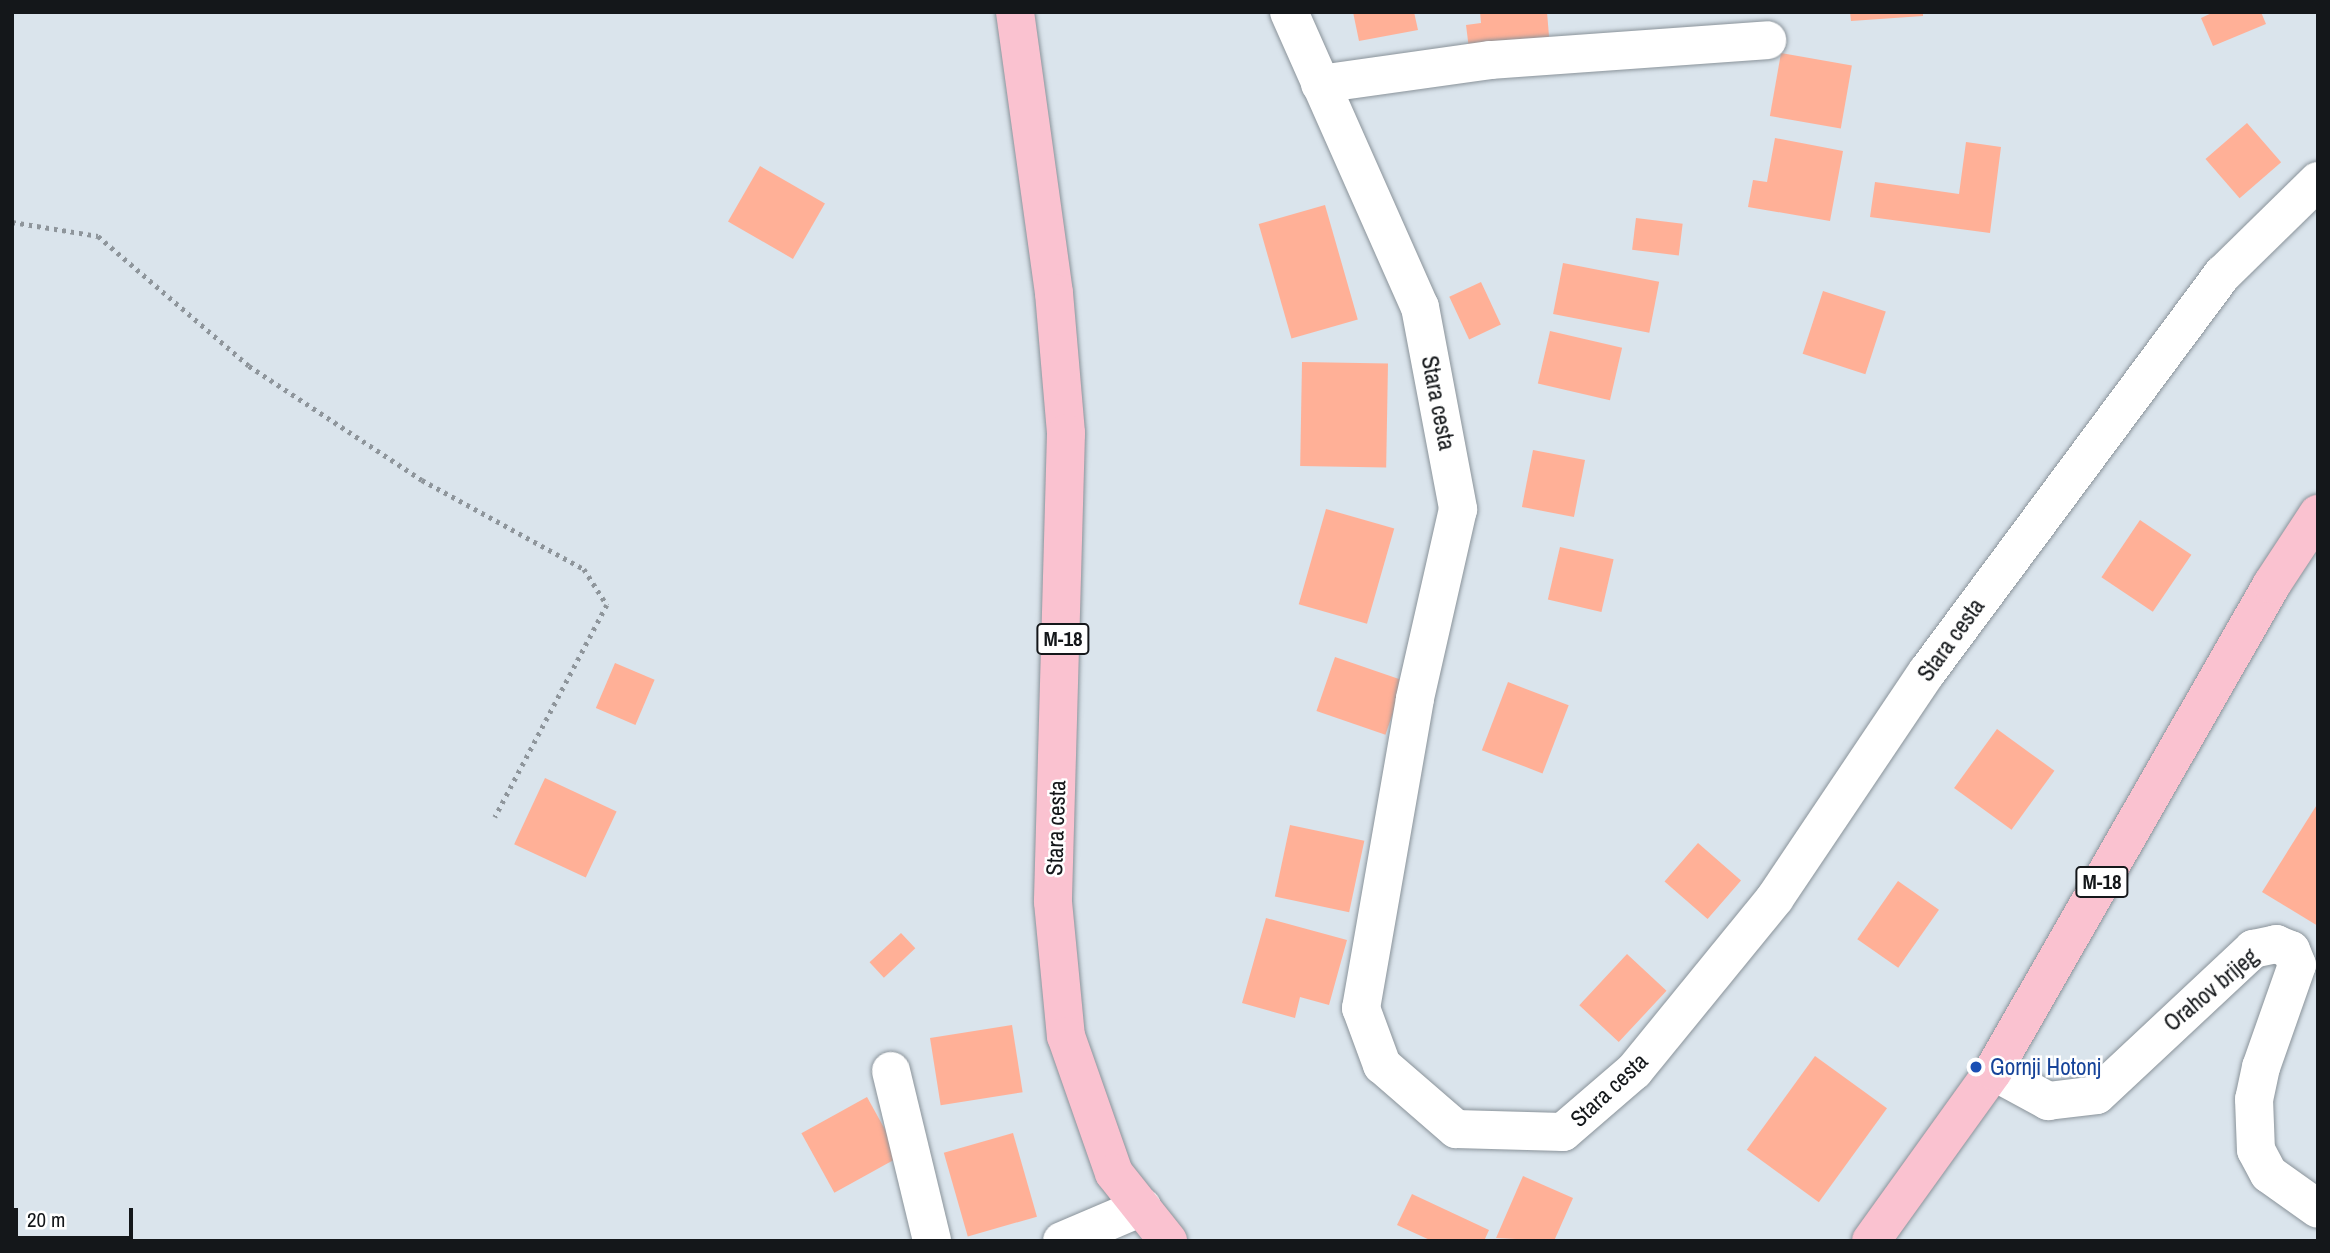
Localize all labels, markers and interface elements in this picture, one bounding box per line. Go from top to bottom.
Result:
street label: Stara cesta [1415,354,1461,452]
street label: Stara cesta [1912,593,1990,687]
road number: M-18 [1035,622,1091,656]
street label: Stara cesta [1041,780,1071,876]
road number: M-18 [2074,864,2130,900]
street label: Orahov brijeg [2158,943,2264,1037]
street label: Stara cesta [1565,1047,1653,1133]
place label: Gornji Hotonj [1990,1053,2101,1081]
marker: Gornji Hotonj [1968,1059,1984,1075]
scale bar [18,1194,136,1238]
text: 20 m [27,1205,65,1234]

